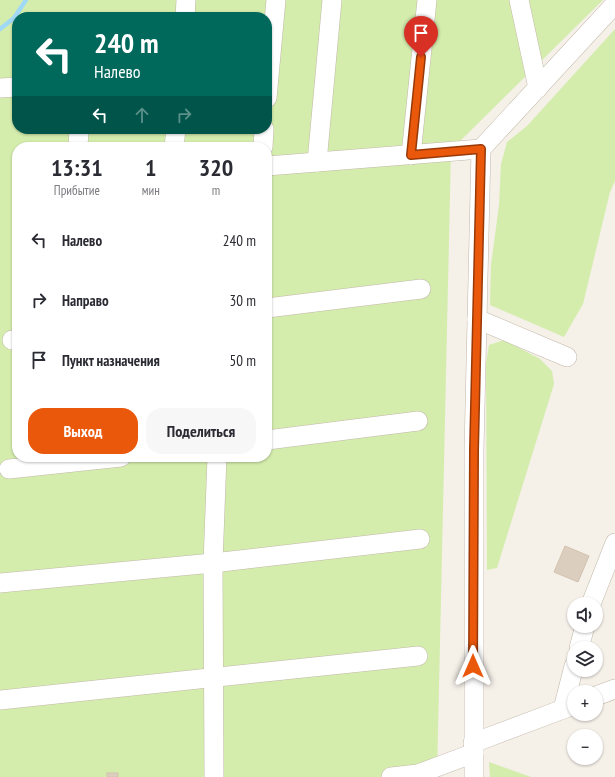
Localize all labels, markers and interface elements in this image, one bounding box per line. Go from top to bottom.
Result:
pin [404,16,438,57]
icon: arrive [410,22,432,44]
text: 240 m [94,24,158,61]
icon: left [28,28,80,80]
text: Налево [94,60,141,83]
icon: left [89,104,111,126]
icon: ahead [131,104,153,126]
icon: right [173,104,195,126]
text: 13:31 [51,152,103,183]
text: 1 [145,152,156,183]
text: 320 [199,152,233,183]
text: Прибытие [54,182,100,199]
text: мин [142,182,160,199]
text: m [212,182,220,199]
icon: left [28,229,50,251]
text: Налево [62,231,102,250]
text: 240 m [223,231,256,250]
icon: right [28,289,50,311]
text: Направо [62,291,109,310]
text: 30 m [230,291,256,310]
icon: arrive [28,349,50,371]
text: Пункт назначения [62,351,160,370]
text: 50 m [230,351,256,370]
button: Выход [28,408,138,454]
button: Поделиться [146,408,256,454]
map controls [567,597,603,765]
button: sound [567,597,603,633]
button: layers [567,641,603,677]
position arrow [452,645,494,687]
button: + [567,685,603,721]
button: − [567,729,603,765]

